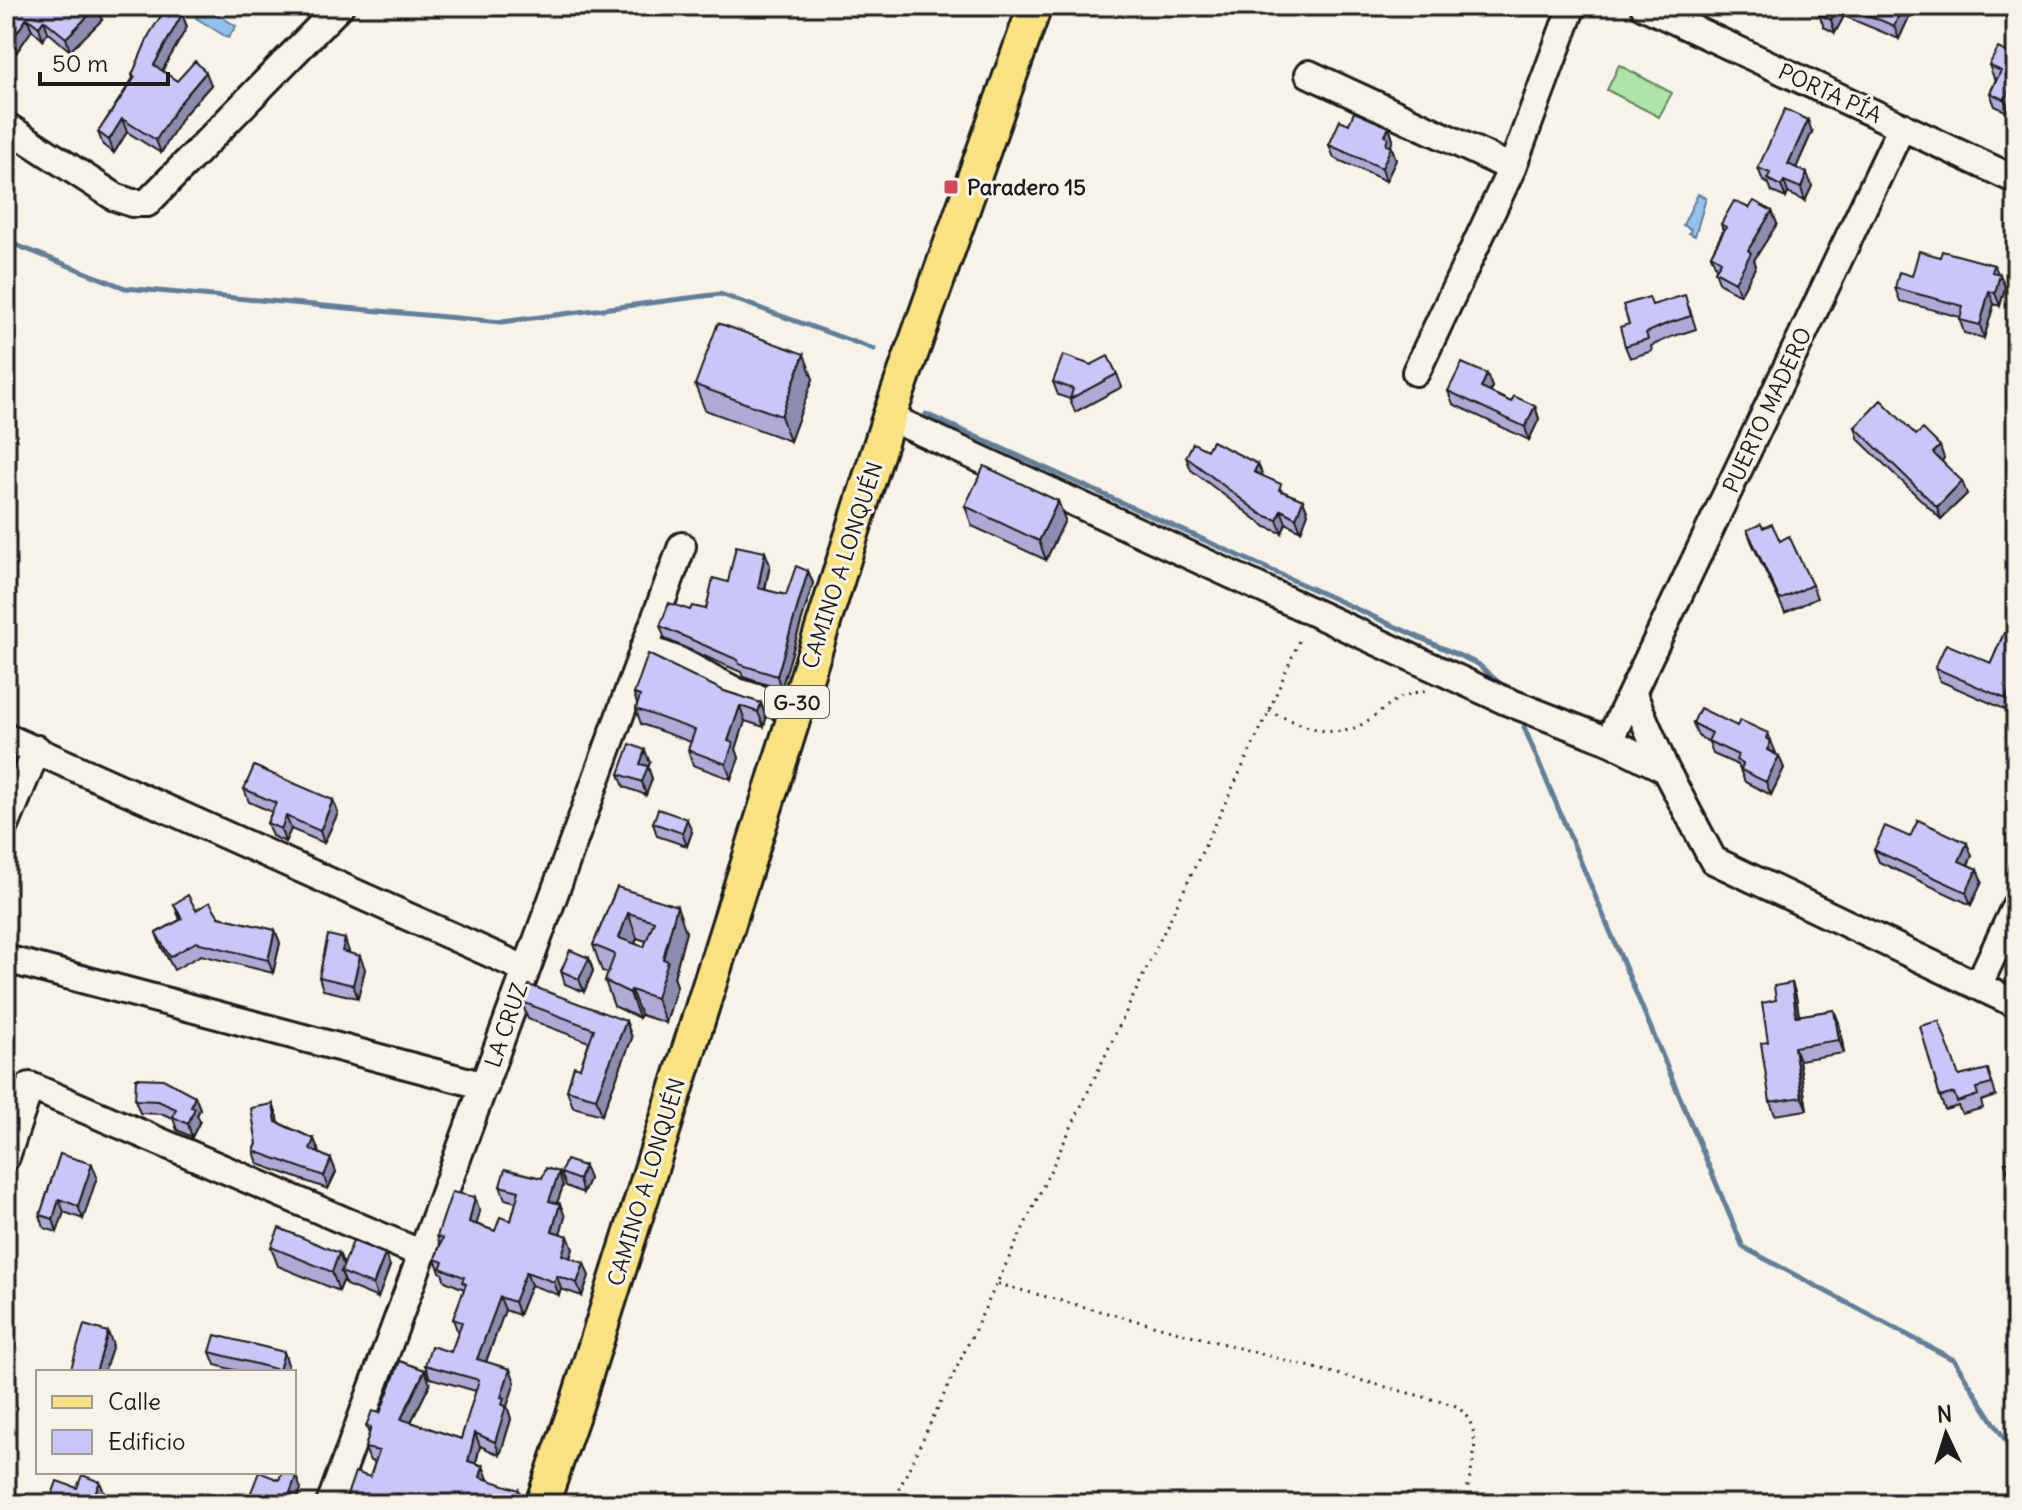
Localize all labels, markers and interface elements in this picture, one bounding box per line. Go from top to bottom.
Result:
scale bar [40,36,168,86]
text: 50 m [52,48,108,78]
street label: PORTA PÍA [1774,57,1886,129]
place label: Paradero 15 [967,173,1086,201]
marker: Paradero 15 [942,178,960,196]
street label: PUERTO MADERO [1716,323,1818,497]
street label: CAMINO A LONQUÉN [795,458,889,672]
road number: G-30 [765,686,829,718]
street label: LA CRUZ [479,979,533,1071]
street label: CAMINO A LONQUÉN [601,1075,691,1289]
legend [36,1370,296,1474]
text: Calle [108,1386,161,1416]
north arrow [1906,1394,1986,1474]
text: N [1936,1400,1953,1429]
text: Edificio [108,1426,186,1456]

